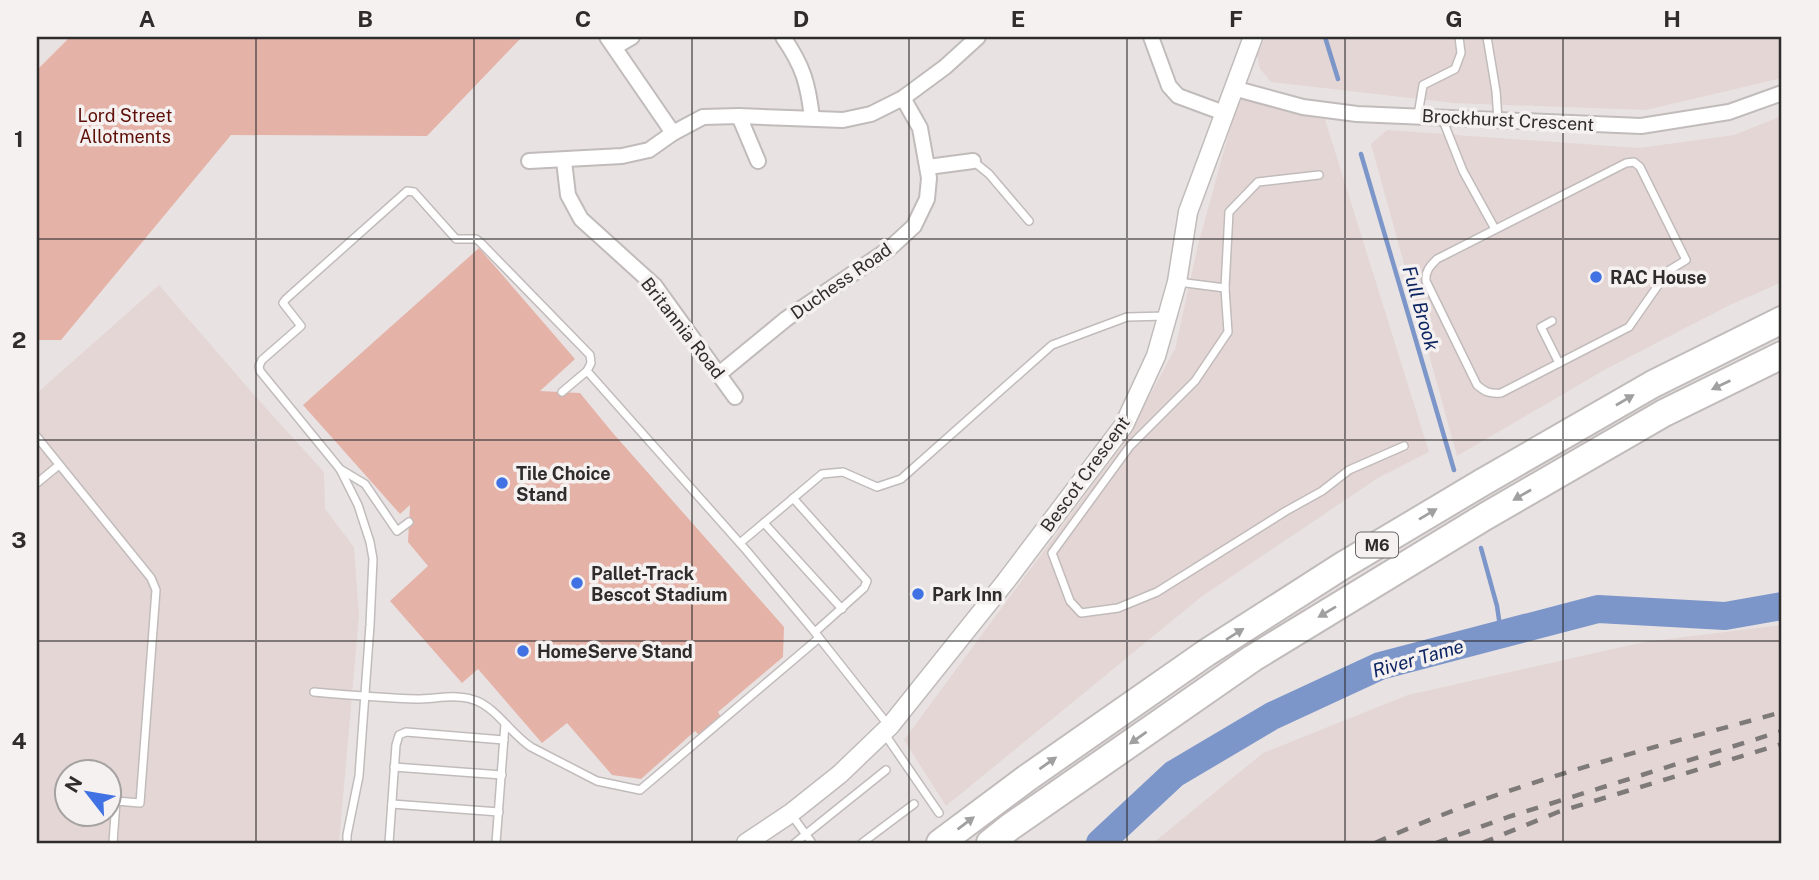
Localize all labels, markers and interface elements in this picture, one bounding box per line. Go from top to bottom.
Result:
text: A [139,5,156,32]
text: B [357,5,373,32]
text: C [575,5,591,32]
text: D [793,5,809,32]
text: E [1011,5,1025,32]
text: F [1229,5,1243,32]
text: G [1445,5,1463,32]
text: H [1663,5,1681,32]
park label: Lord Street Allotments [78,105,172,147]
street label: Brockhurst Crescent [1421,105,1595,135]
text: 1 [14,125,24,152]
street label: Duchess Road [787,238,895,324]
water label: Full Brook [1398,263,1444,354]
place label: RAC House [1610,267,1707,288]
marker: RAC House [1588,269,1604,285]
street label: Britannia Road [637,273,729,383]
text: 2 [12,326,26,353]
one-way arrow [1711,379,1731,390]
one-way arrow [1615,394,1635,406]
street label: Bescot Crescent [1036,412,1134,536]
place label: Tile Choice Stand [516,463,611,505]
marker: Tile Choice Stand [494,475,510,491]
one-way arrow [1512,489,1532,501]
one-way arrow [1419,508,1438,521]
text: 3 [11,526,27,553]
road number: M6 [1356,532,1398,558]
place label: Pallet-Track Bescot Stadium [591,563,727,605]
marker: Pallet-Track Bescot Stadium [569,575,585,591]
place label: Park Inn [932,584,1002,605]
marker: Park Inn [910,586,926,602]
one-way arrow [1318,606,1337,619]
one-way arrow [1225,628,1245,641]
water label: River Tame [1370,634,1466,682]
place label: HomeServe Stand [537,641,693,662]
marker: HomeServe Stand [515,643,531,659]
text: 4 [11,727,27,754]
one-way arrow [1129,731,1147,745]
one-way arrow [1038,757,1057,770]
north arrow [52,758,122,828]
text: N [60,772,87,796]
one-way arrow [957,817,975,831]

